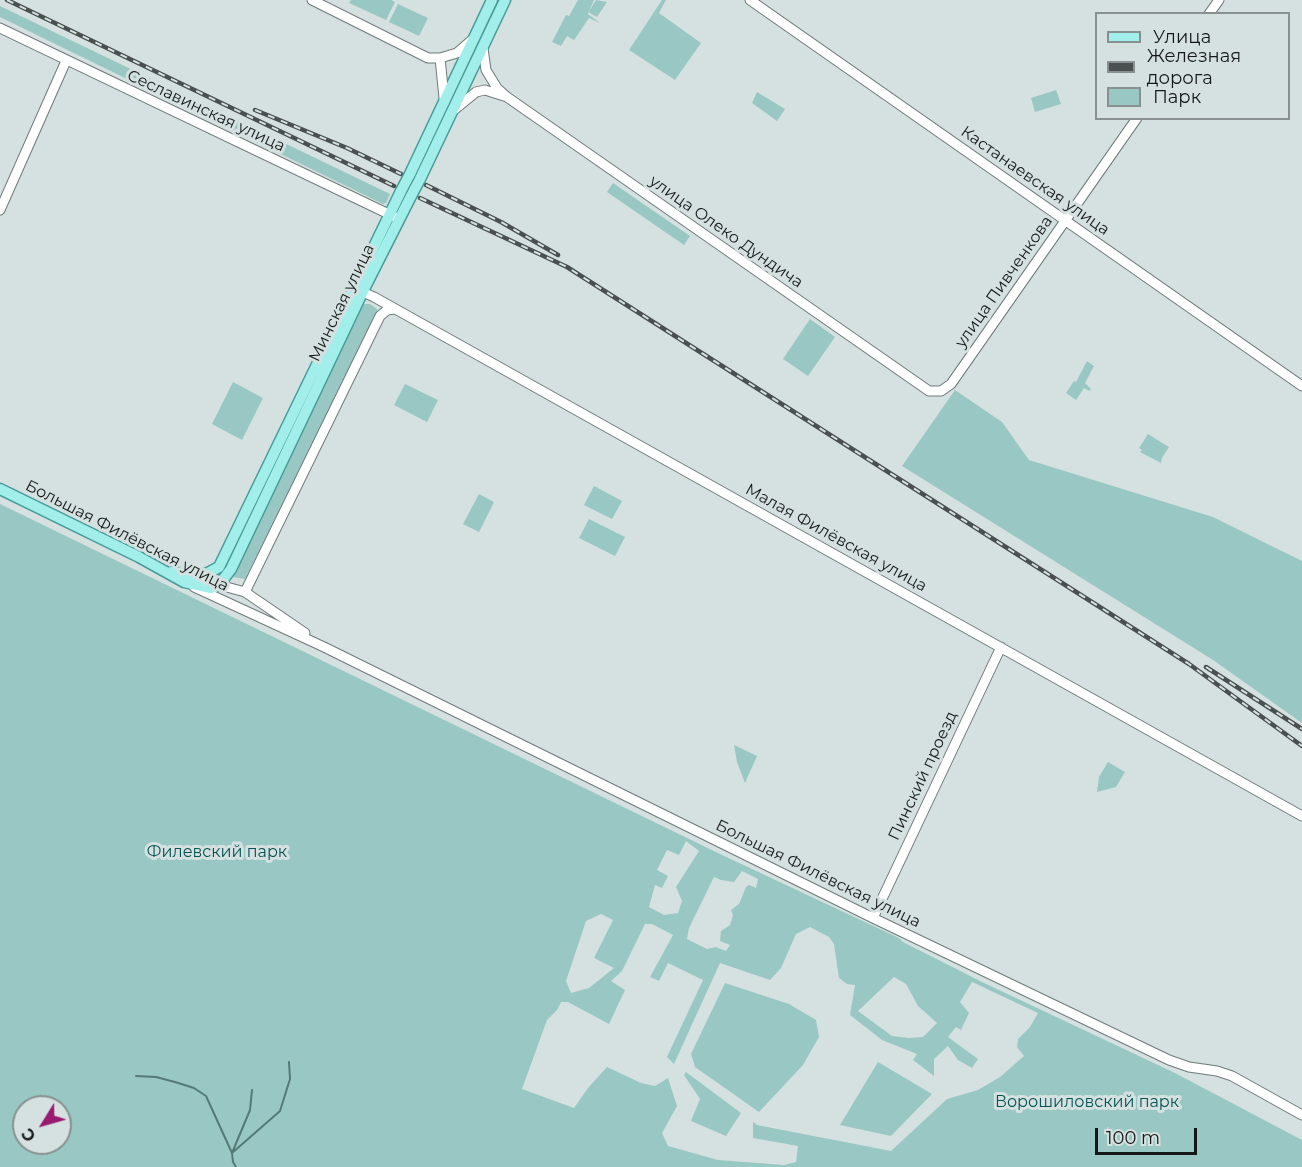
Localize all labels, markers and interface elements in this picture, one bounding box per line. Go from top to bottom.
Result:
legend [1095,12,1290,120]
text: Улица [1153,26,1211,48]
text: Железная дорога [1147,45,1241,89]
street label: Сеславинская улица [124,66,288,156]
text: Парк [1153,86,1201,108]
street label: Кастанаевская улица [957,122,1113,240]
street label: улица Олеко Дундича [645,172,807,292]
street label: улица Пивченкова [951,212,1057,352]
street label: Минская улица [305,241,379,365]
street label: Большая Филёвская улица [22,476,232,596]
street label: Малая Филёвская улица [742,480,930,596]
street label: Пинский проезд [885,708,961,844]
street label: Большая Филёвская улица [712,816,924,932]
park label: Филевский парк [147,842,287,862]
park label: Ворошиловский парк [995,1092,1179,1112]
north arrow [12,1095,72,1155]
scale bar [1098,1116,1200,1154]
text: С [18,1125,40,1145]
text: 100 m [1106,1127,1160,1149]

